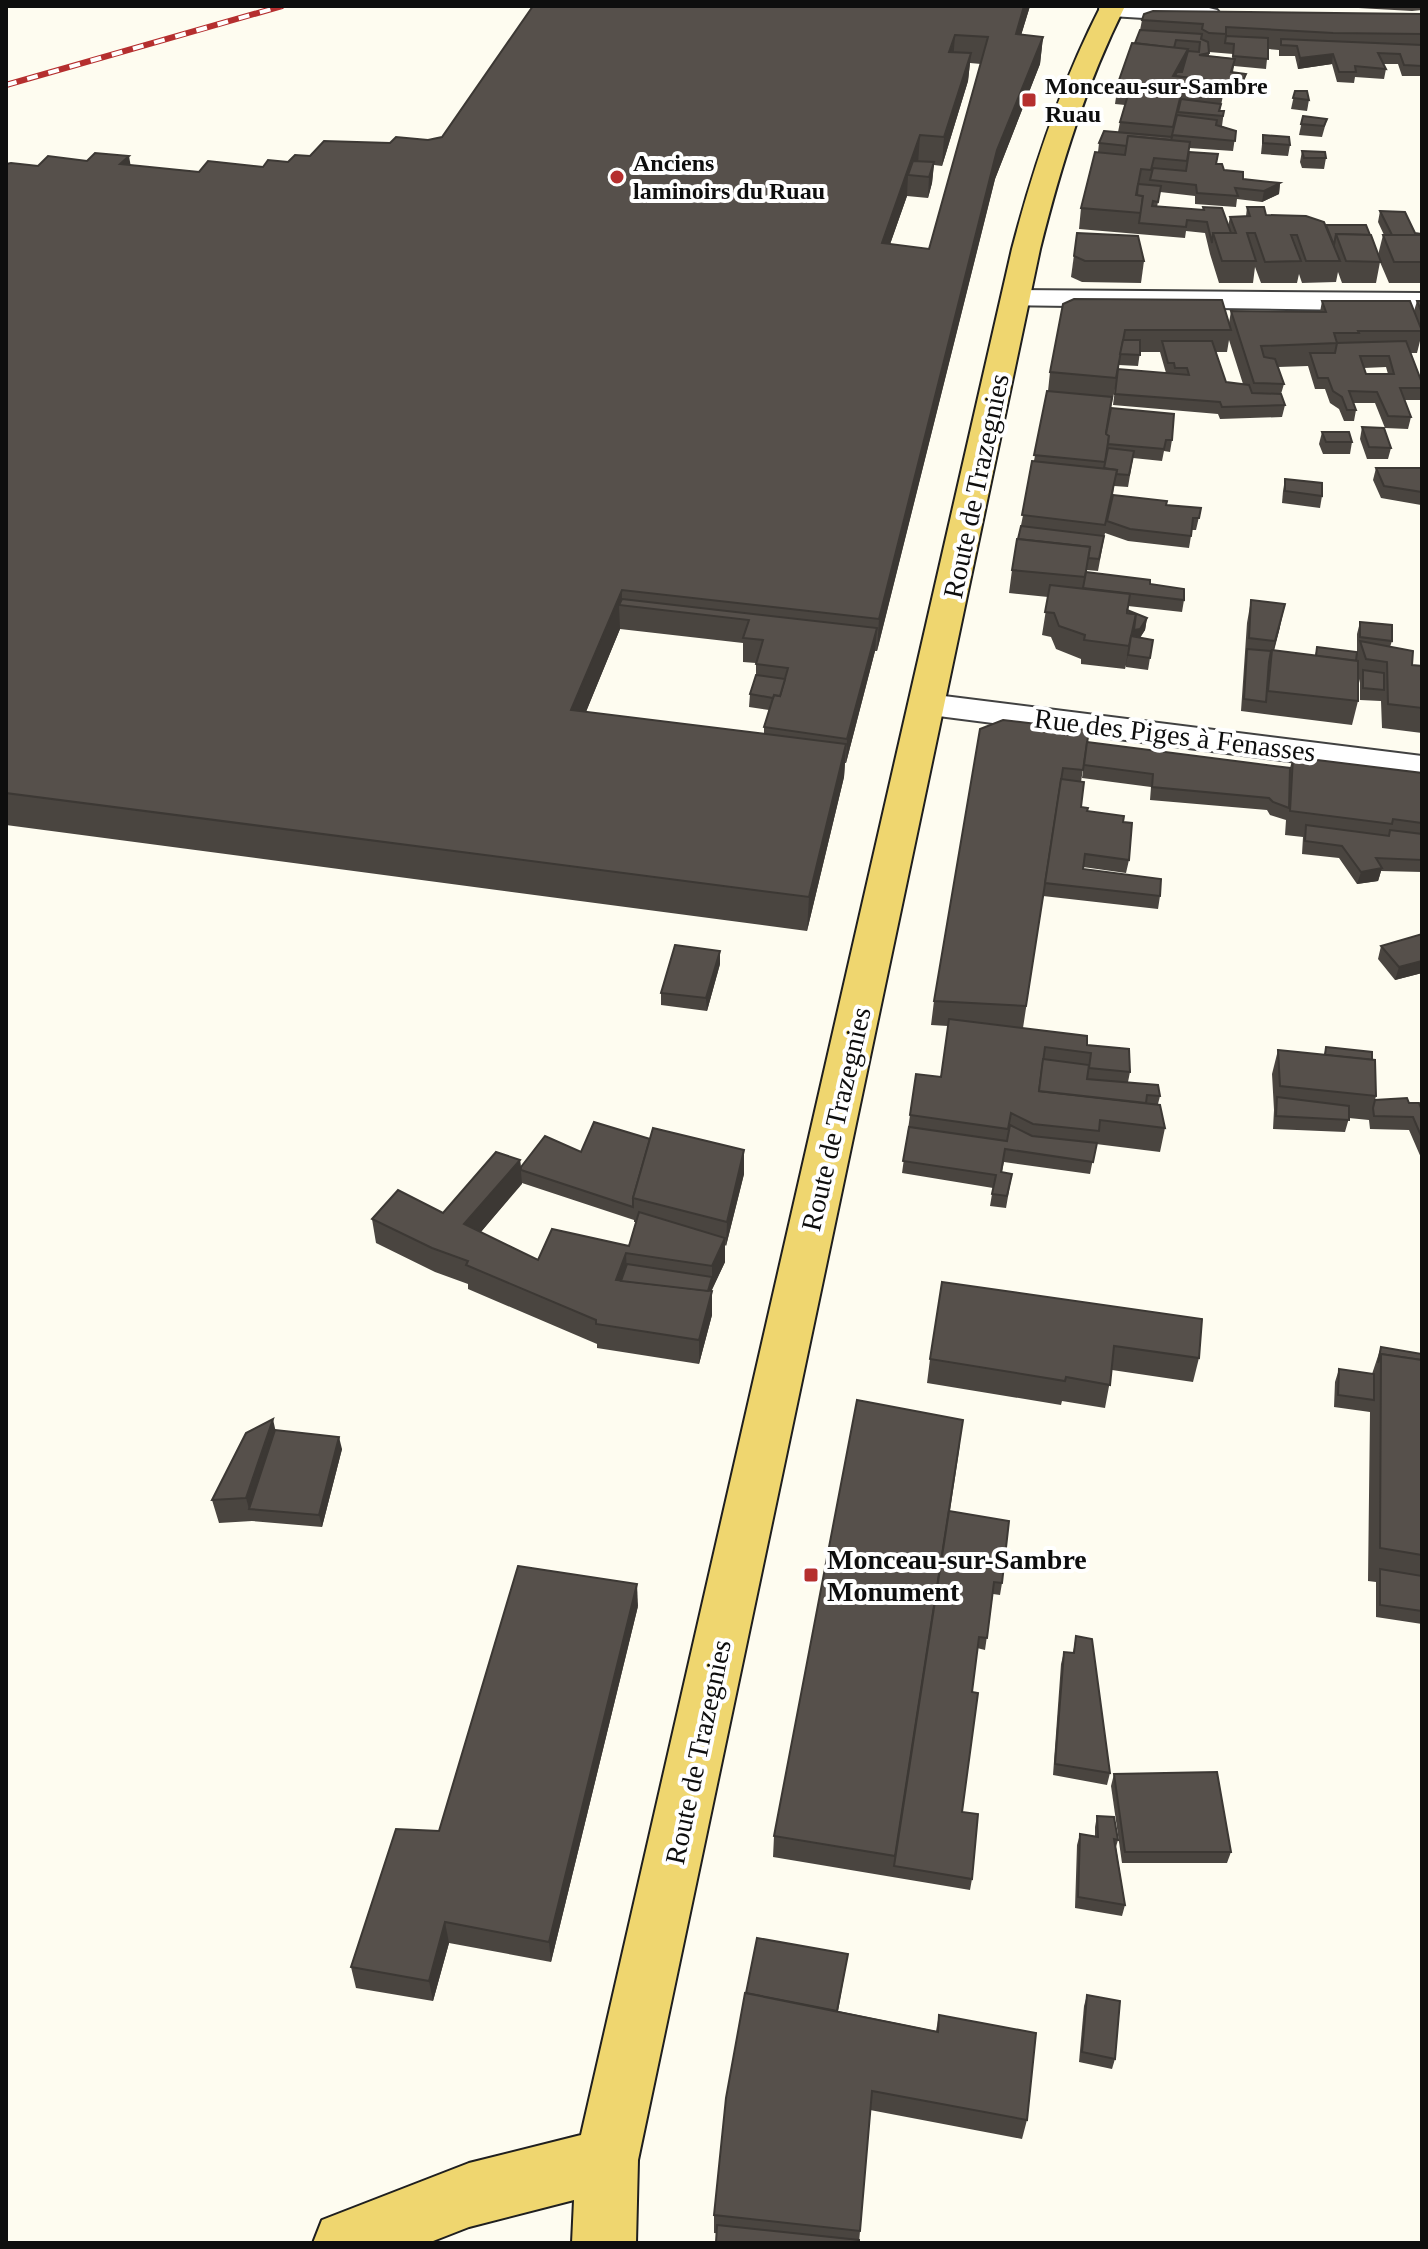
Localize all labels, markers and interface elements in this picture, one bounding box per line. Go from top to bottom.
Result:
place label: Monceau-sur-Sambre Ruau [1045,73,1268,127]
marker: Monceau-sur-Sambre Ruau [1020,91,1038,109]
place label: Anciens laminoirs du Ruau [633,150,825,204]
marker: Anciens laminoirs du Ruau [608,168,626,186]
street label: Route de Trazegnies [937,371,1015,601]
street label: Rue des Piges à Fenasses [1033,702,1317,768]
street label: Route de Trazegnies [795,1004,877,1234]
place label: Monceau-sur-Sambre Monument [827,1544,1087,1607]
marker: Monceau-sur-Sambre Monument [802,1566,820,1584]
street label: Route de Trazegnies [659,1637,737,1867]

